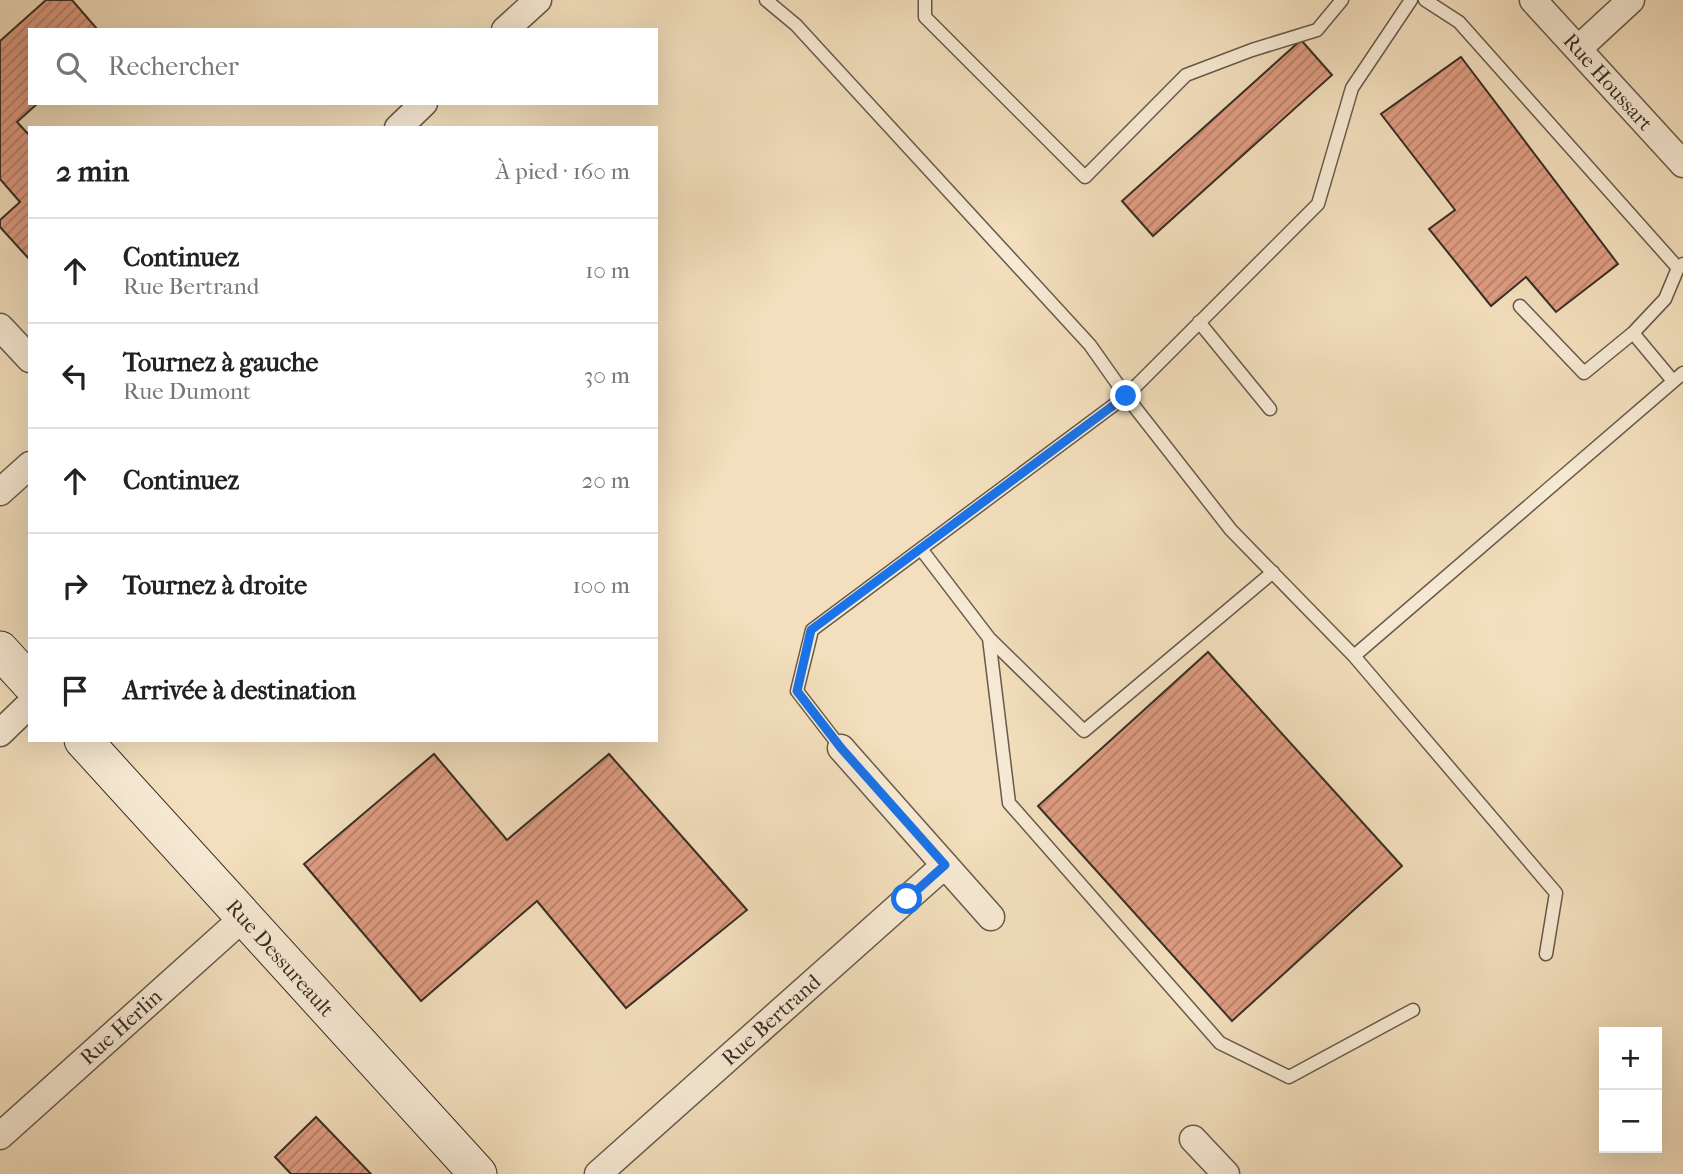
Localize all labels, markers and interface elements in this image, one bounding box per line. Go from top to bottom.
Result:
search box [28,28,658,105]
street label: Rue Houssart [1558,29,1658,136]
icon: search [52,48,90,86]
text: Rechercher [108,51,239,82]
text: 2 min [56,154,129,189]
text: À pied · 160 m [495,158,630,185]
text: Continuez [123,242,239,273]
icon: ahead [56,252,94,290]
text: 10 m [585,257,630,284]
text: Rue Bertrand [123,273,259,300]
text: Tournez à gauche [123,347,318,378]
icon: left [56,357,94,395]
text: 30 m [584,362,630,389]
text: Rue Dumont [123,378,251,405]
route end [1110,380,1141,411]
icon: ahead [56,462,94,500]
text: Continuez [123,465,239,496]
text: 20 m [581,467,630,494]
icon: right [56,567,94,605]
text: Tournez à droite [123,570,307,601]
text: 100 m [572,572,630,599]
icon: arrive [56,672,94,710]
text: Arrivée à destination [123,675,356,706]
route start [891,883,922,914]
street label: Rue Dessureault [221,895,339,1022]
street label: Rue Bertrand [717,969,826,1071]
street label: Rue Herlin [75,984,167,1070]
map controls [1599,1027,1662,1153]
button: + [1599,1027,1662,1090]
button: − [1599,1090,1662,1153]

